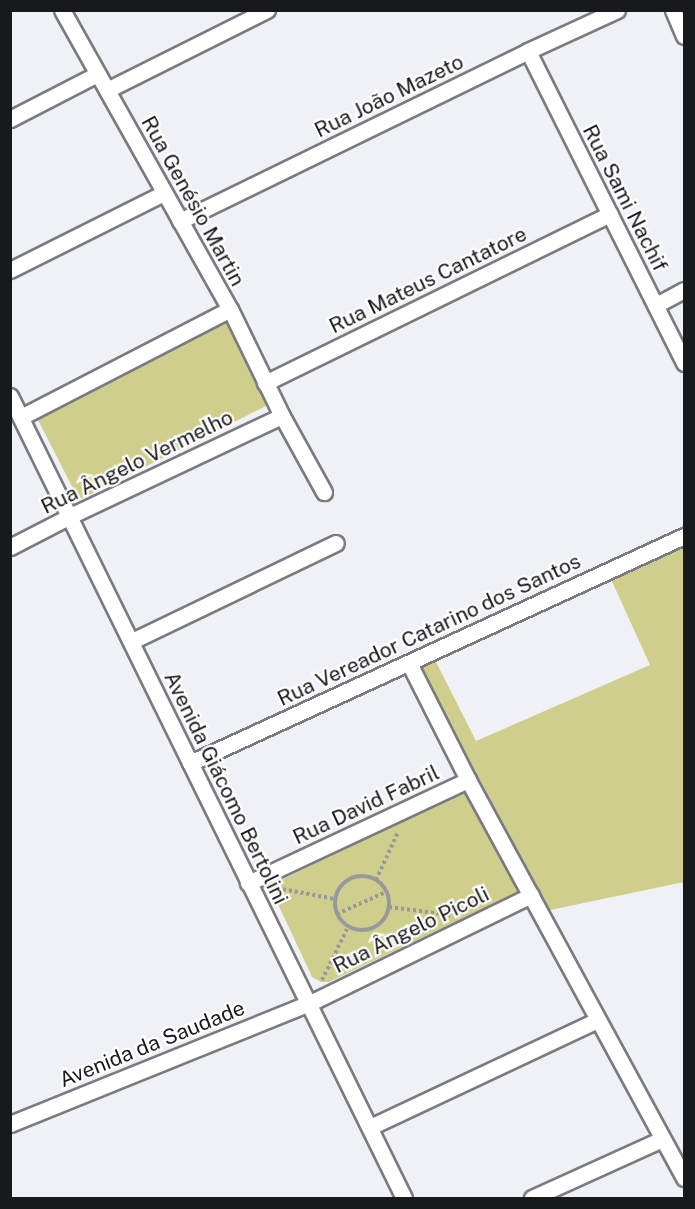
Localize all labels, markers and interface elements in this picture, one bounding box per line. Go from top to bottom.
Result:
street label: Rua João Mazeto [310,49,468,143]
street label: Rua Genésio Martin [136,112,250,290]
street label: Rua Sami Nachif [577,120,673,276]
street label: Rua Mateus Cantatore [325,221,531,339]
street label: Rua Ângelo Vermelho [37,404,237,520]
street label: Rua Vereador Catarino dos Santos [273,548,585,712]
street label: Avenida Giácomo Bertolini [159,668,293,908]
street label: Rua David Fabril [289,760,443,850]
street label: Rua Ângelo Picoli [329,881,493,979]
street label: Avenida da Saudade [55,995,249,1093]

